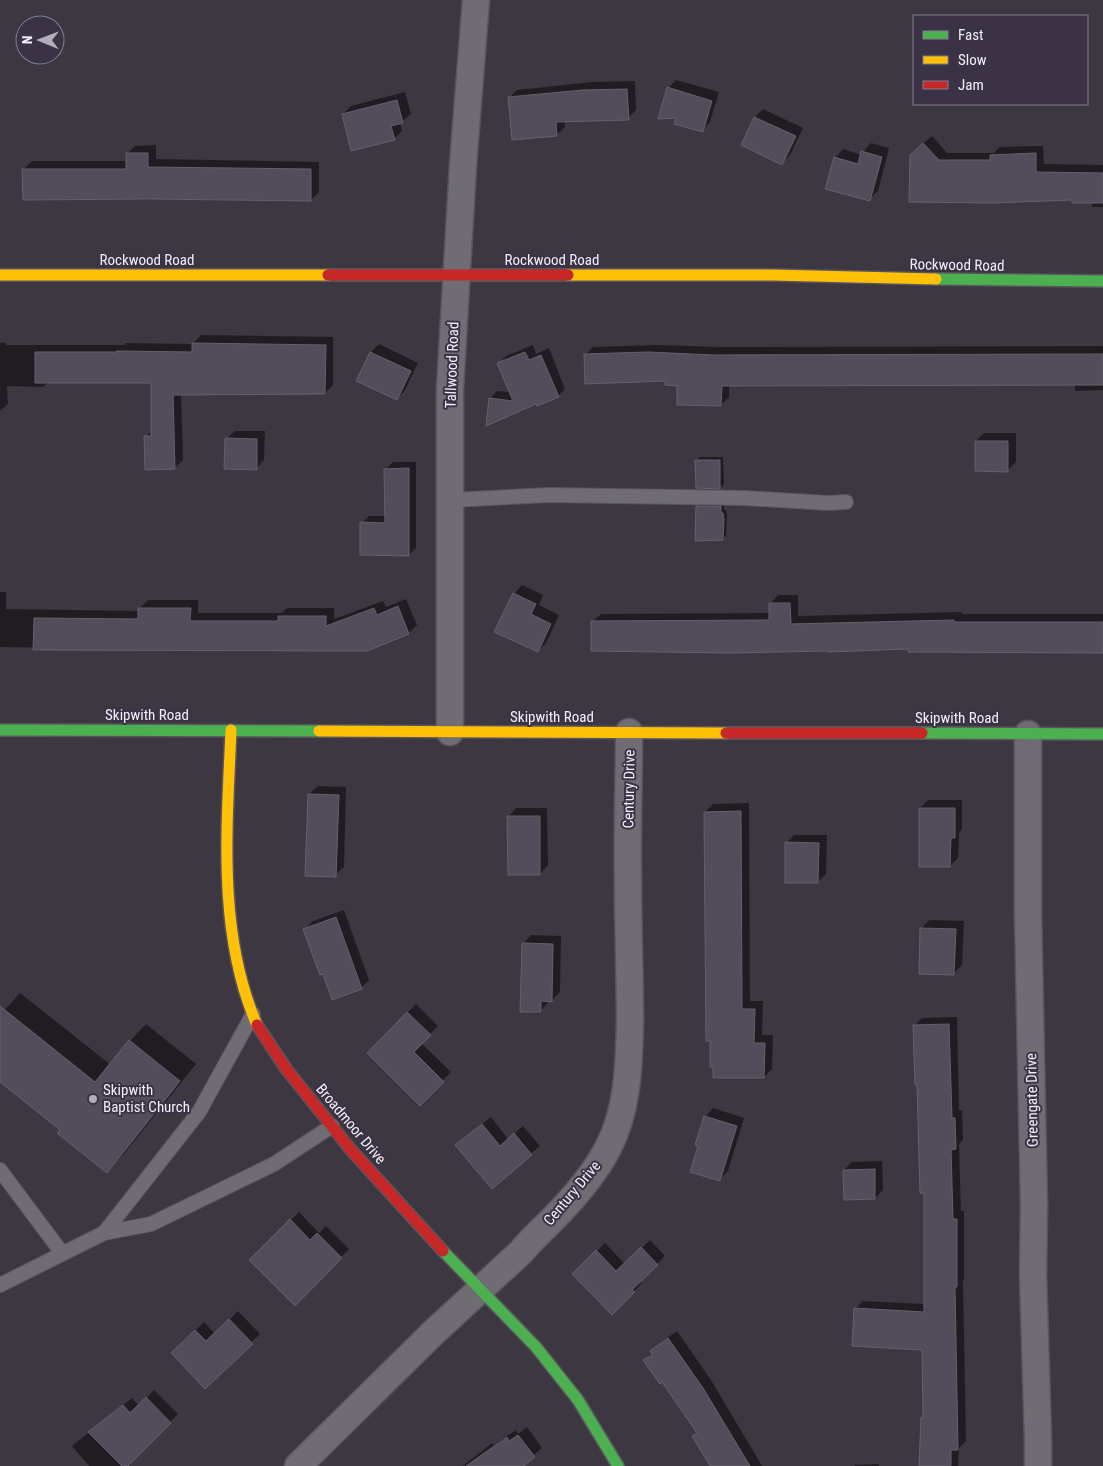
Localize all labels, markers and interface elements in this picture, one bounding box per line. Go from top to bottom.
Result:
north arrow [15,15,65,65]
legend [913,15,1088,105]
text: Fast [958,26,983,44]
text: N [19,35,35,44]
text: Slow [958,51,987,69]
text: Jam [958,76,984,94]
street label: Rockwood Road [100,251,195,269]
street label: Rockwood Road [505,251,600,269]
street label: Rockwood Road [909,255,1005,275]
street label: Tallwood Road [441,321,463,409]
street label: Skipwith Road [105,706,189,724]
street label: Skipwith Road [510,708,594,726]
street label: Skipwith Road [915,709,999,727]
street label: Century Drive [619,749,639,829]
street label: Greengate Drive [1022,1053,1042,1147]
street label: Broadmoor Drive [312,1080,390,1168]
place label: Skipwith Baptist Church [103,1081,190,1116]
marker: Skipwith Baptist Church [87,1093,99,1105]
street label: Century Drive [540,1157,604,1229]

